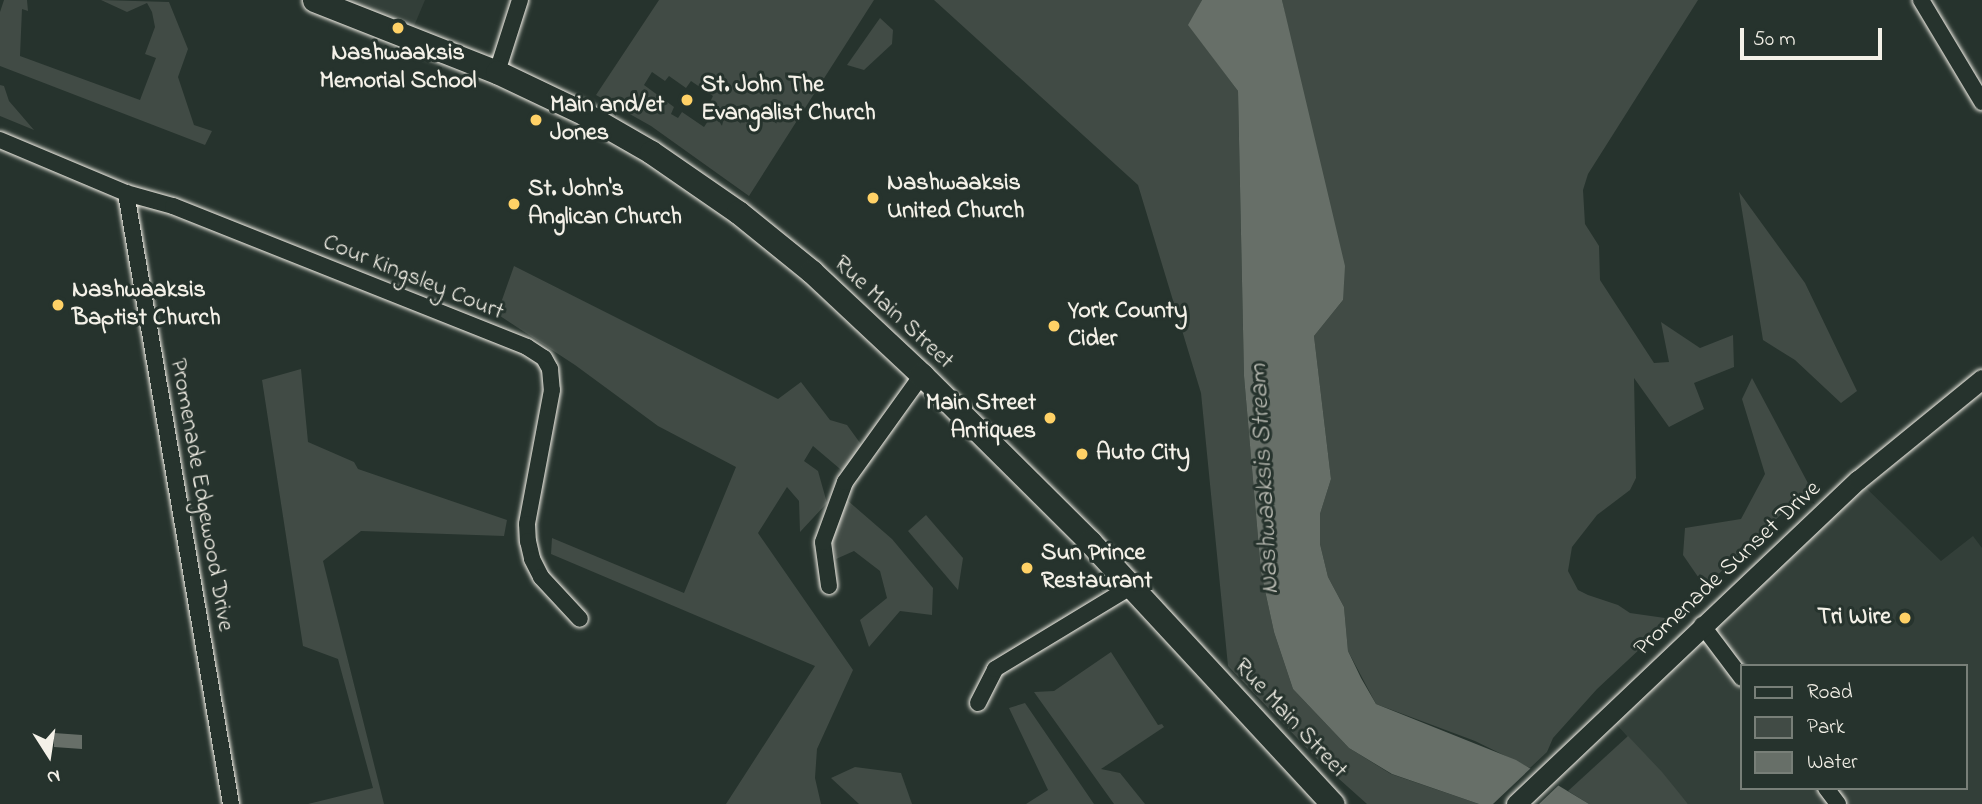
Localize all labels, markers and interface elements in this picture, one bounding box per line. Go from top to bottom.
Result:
scale bar [1744,14,1886,58]
marker: Nashwaaksis Memorial School [390,20,406,36]
text: 50 m [1753,25,1796,55]
place label: Nashwaaksis Memorial School [320,40,476,96]
place label: St. John The Evangalist Church [701,72,876,128]
place label: Main and/et Jones [550,92,664,148]
marker: St. John The Evangalist Church [679,92,695,108]
marker: Main and/et Jones [528,112,544,128]
place label: Nashwaaksis United Church [887,170,1024,226]
place label: St. John's Anglican Church [528,176,682,232]
marker: Nashwaaksis United Church [865,190,881,206]
marker: St. John's Anglican Church [506,196,522,212]
street label: Cour Kingsley Court [318,229,508,327]
street label: Rue Main Street [827,250,959,376]
place label: Nashwaaksis Baptist Church [72,277,221,333]
marker: Nashwaaksis Baptist Church [50,297,66,313]
place label: York County Cider [1068,298,1187,354]
marker: York County Cider [1046,318,1062,334]
street label: Promenade Edgewood Drive [163,356,239,634]
water label: Nashwaaksis Stream [1244,363,1288,595]
place label: Main Street Antiques [926,390,1036,446]
marker: Main Street Antiques [1042,410,1058,426]
place label: Auto City [1096,440,1190,468]
marker: Auto City [1074,446,1090,462]
street label: Promenade Sunset Drive [1629,475,1827,663]
place label: Sun Prince Restaurant [1041,540,1152,596]
marker: Sun Prince Restaurant [1019,560,1035,576]
place label: Tri Wire [1817,604,1891,632]
marker: Tri Wire [1897,610,1913,626]
street label: Rue Main Street [1227,653,1353,785]
legend [1741,664,1968,790]
text: Road [1807,678,1853,708]
text: Park [1807,713,1845,743]
north arrow [14,720,84,790]
text: Water [1807,748,1858,778]
text: N [44,761,63,791]

